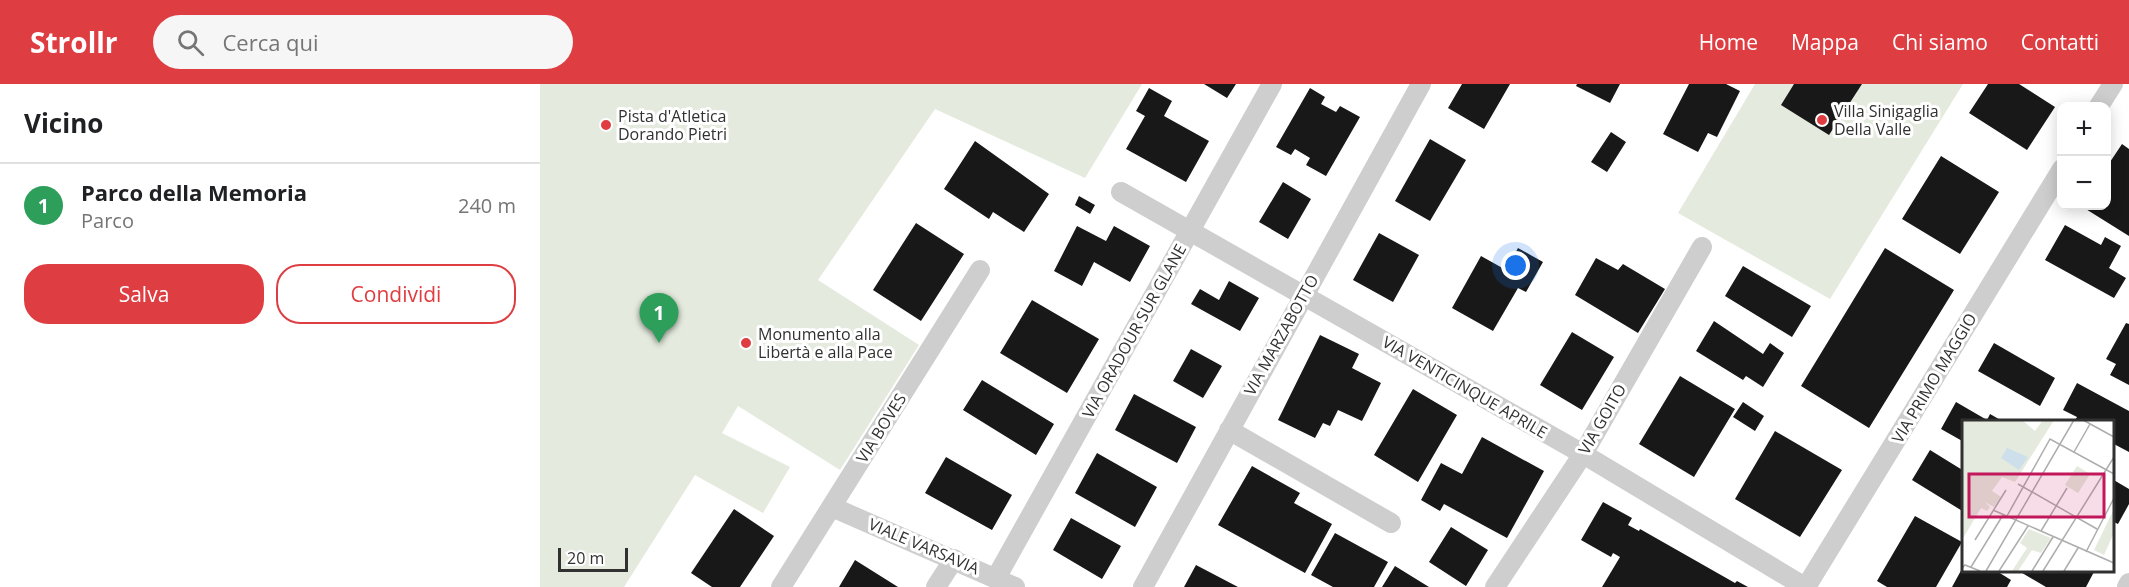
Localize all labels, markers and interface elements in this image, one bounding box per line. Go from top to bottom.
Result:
search box [153,15,573,69]
text: Strollr [30,23,117,61]
icon: search [174,26,207,59]
text: Cerca qui [222,27,319,57]
text: Home [1699,28,1758,56]
text: Mappa [1791,28,1859,56]
text: Chi siamo [1892,28,1988,56]
text: Contatti [2021,28,2099,56]
place label: Villa Sinigaglia Della Valle [1834,100,1939,140]
map controls [2057,102,2111,210]
button: + [2057,102,2111,156]
text: Vicino [24,105,103,141]
place label: Pista d'Atletica Dorando Pietri [618,105,727,145]
marker: Villa Sinigaglia Della Valle [1815,113,1829,127]
marker: Pista d'Atletica Dorando Pietri [599,118,613,132]
button: − [2057,156,2111,210]
text: Parco della Memoria [81,177,307,207]
text: 1 [38,192,49,219]
text: 240 m [458,192,516,219]
text: Parco [81,207,134,234]
street label: VIA ORADOUR SUR GLANE [1077,240,1191,422]
your location [1501,251,1530,280]
button: Salva [24,264,264,324]
button: Condividi [276,264,516,324]
street label: VIA MARZABOTTO [1239,271,1323,399]
pin: 1 [640,294,678,343]
street label: VIA PRIMO MAGGIO [1886,309,1982,447]
place label: Monumento alla Libertà e alla Pace [758,323,893,363]
street label: VIA VENTICINQUE APRILE [1378,331,1552,443]
marker: Monumento alla Libertà e alla Pace [739,336,753,350]
street label: VIA GOITO [1573,380,1631,458]
street label: VIA BOVES [851,389,911,467]
inset map [1962,420,2114,572]
street label: VIALE VARSAVIA [865,513,983,580]
scale bar [558,545,628,572]
text: 20 m [567,547,604,569]

